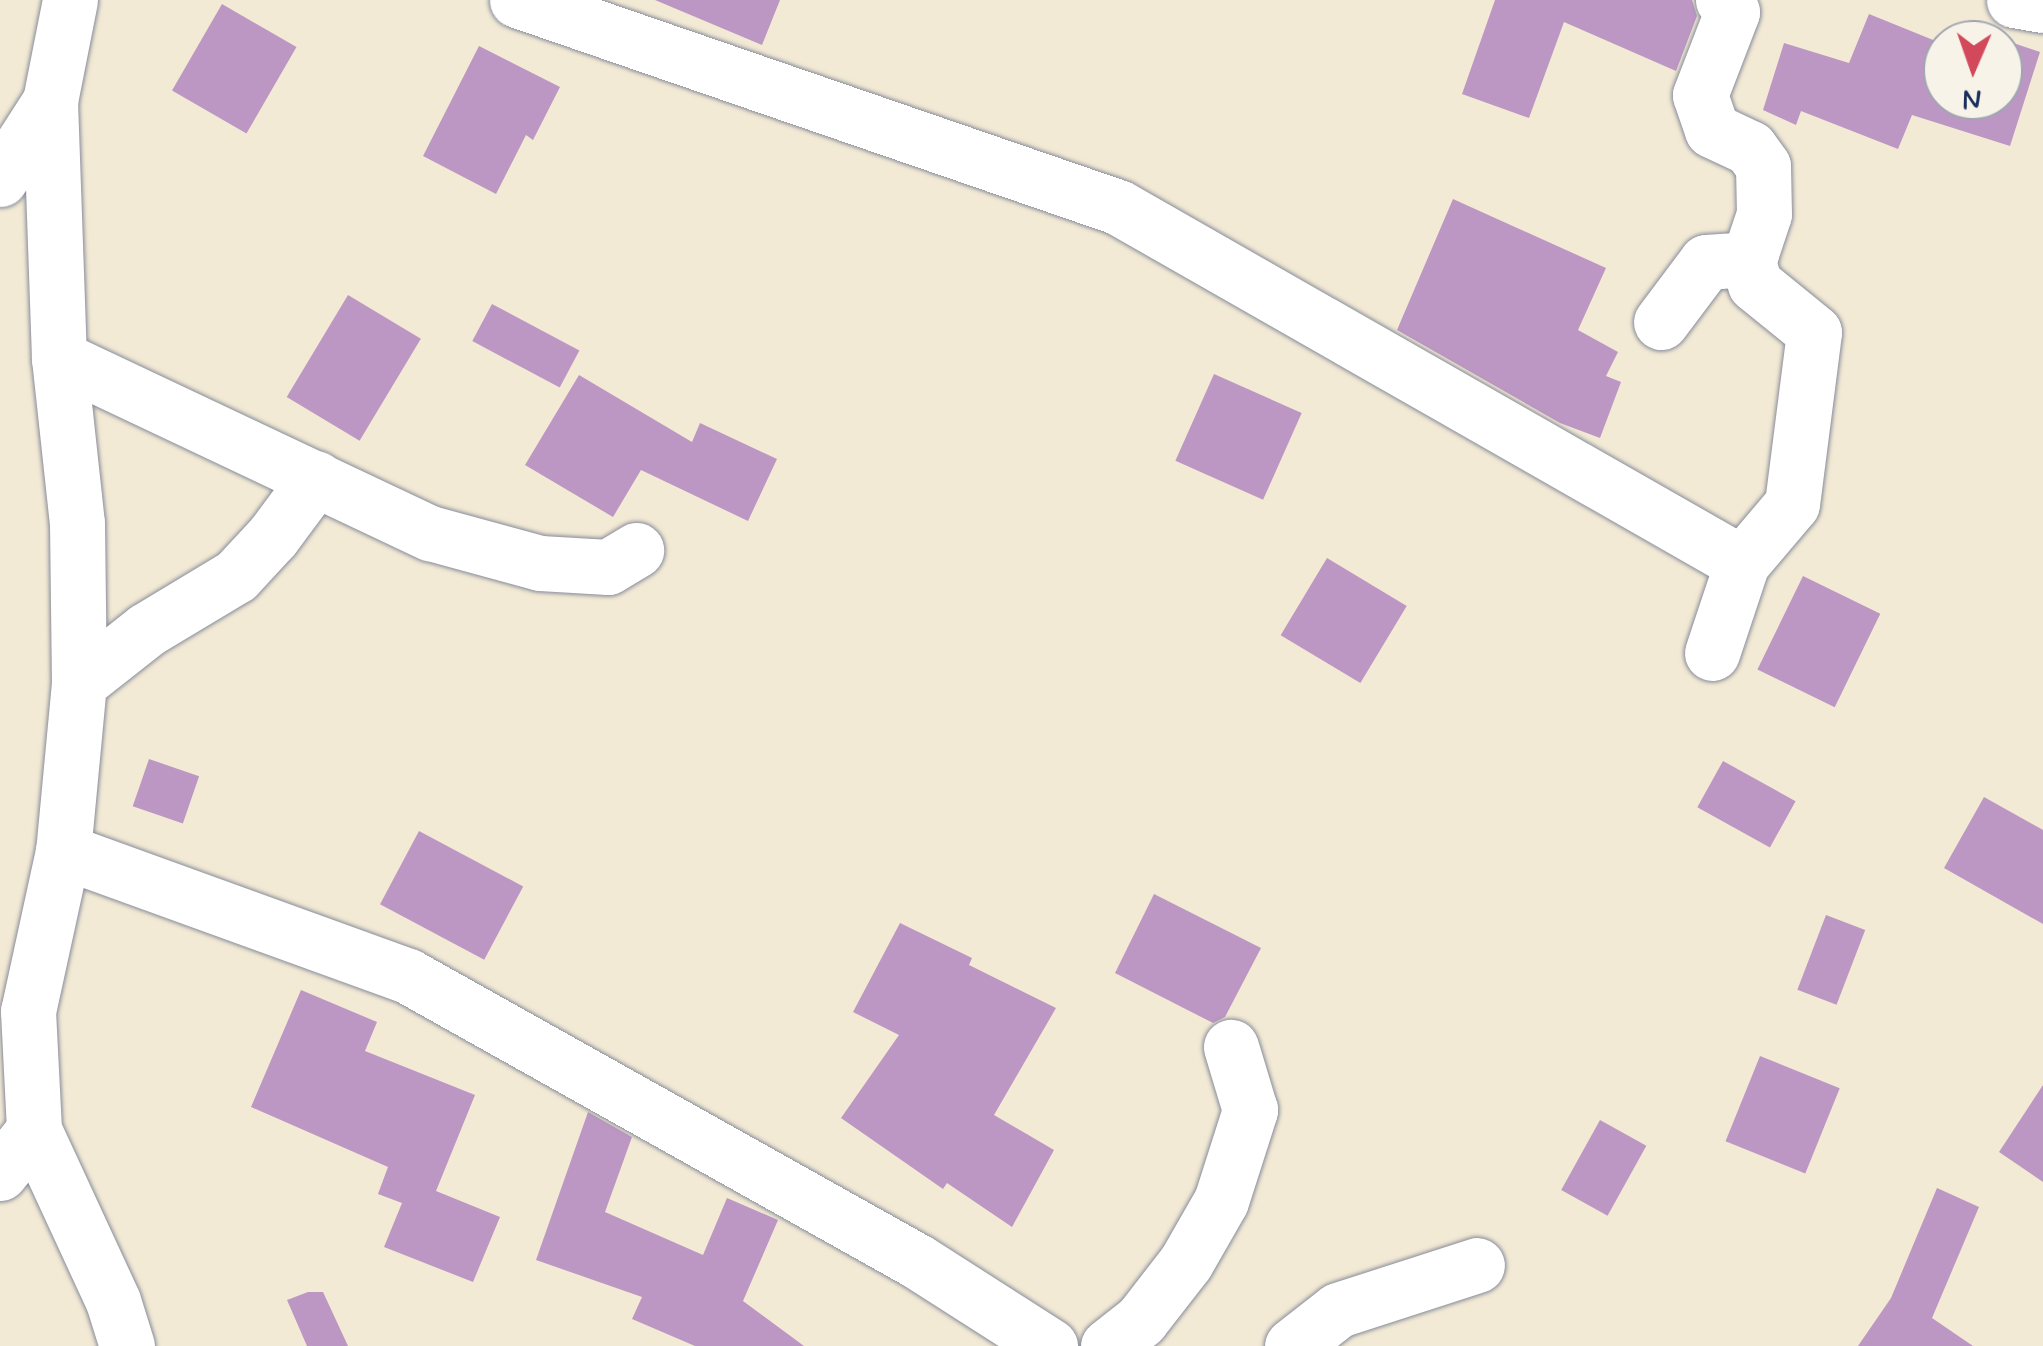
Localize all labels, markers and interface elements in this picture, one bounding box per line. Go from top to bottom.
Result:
north arrow [1923,20,2023,120]
text: N [1962,80,1982,117]

